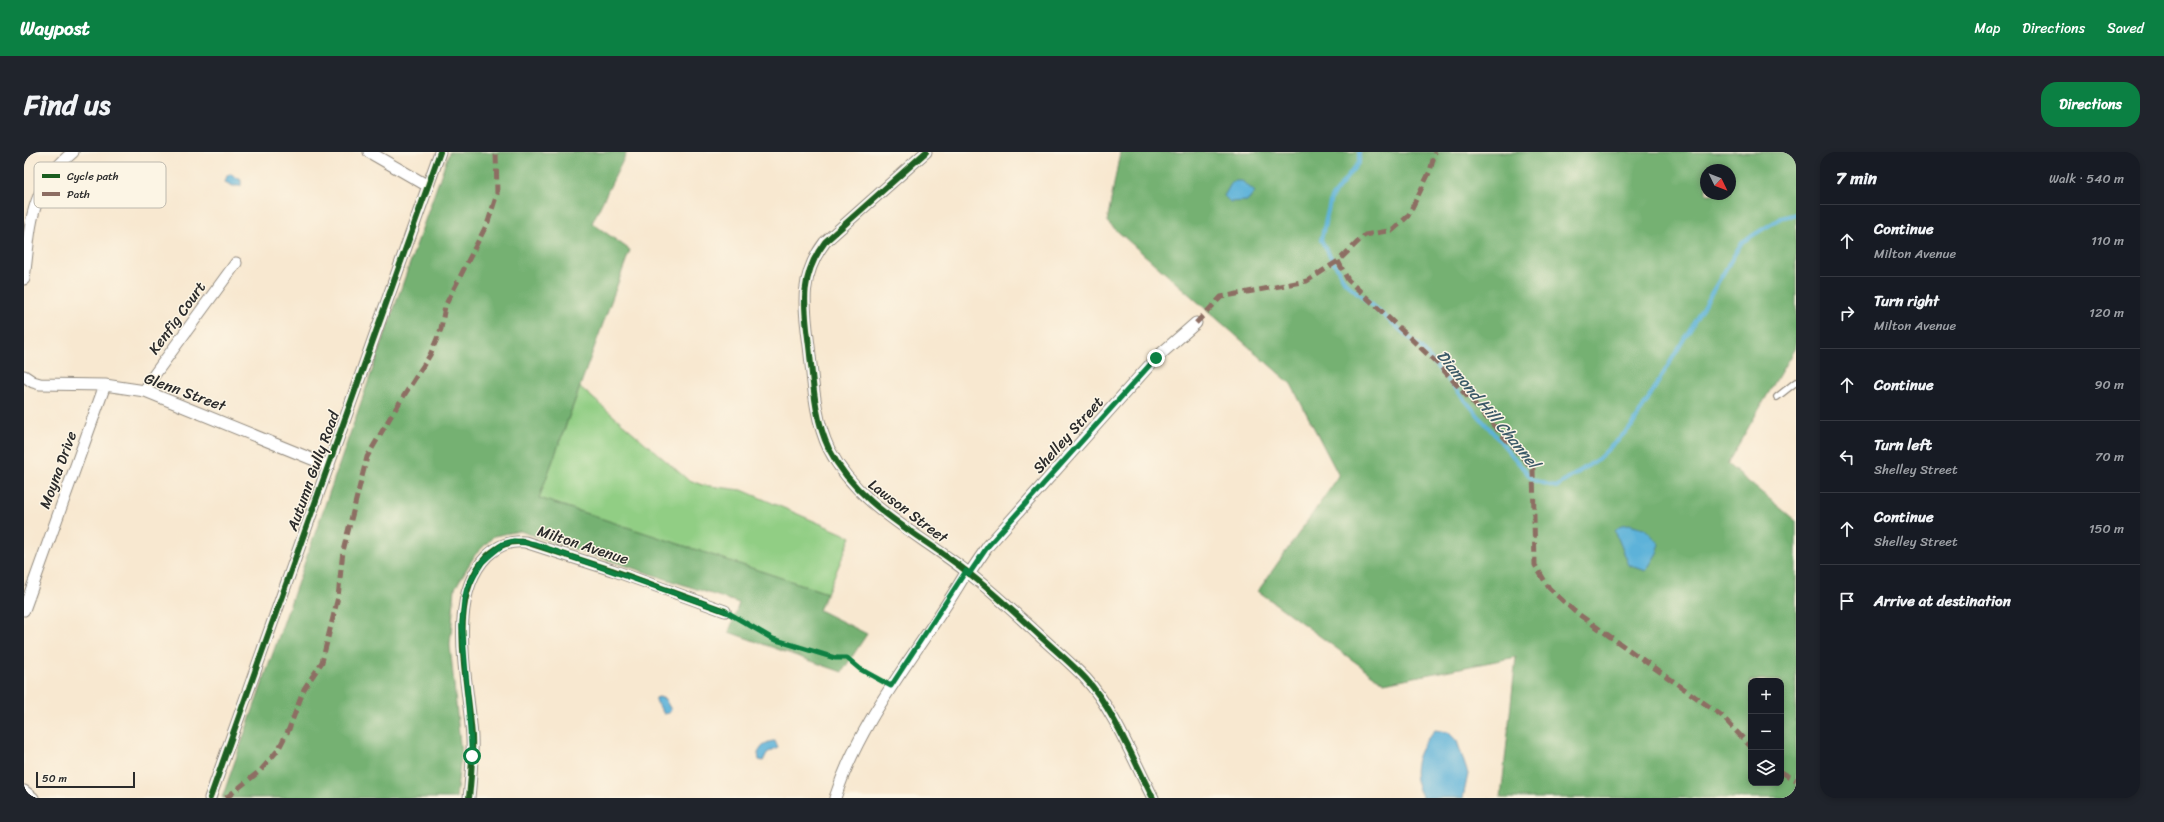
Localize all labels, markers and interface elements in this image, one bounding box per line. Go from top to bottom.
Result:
text: Waypost [20,12,90,45]
text: Map [1974,16,2000,41]
text: Directions [2022,16,2085,41]
text: Saved [2107,16,2144,41]
text: Find us [24,80,111,129]
button: Directions [2041,82,2140,127]
legend [34,162,166,208]
text: 7 min [1836,163,1877,193]
north arrow [1700,164,1736,200]
text: Cycle path [67,167,119,186]
text: Walk · 540 m [2049,167,2124,190]
text: Path [67,185,90,204]
text: Continue [1874,216,1934,242]
text: 110 m [2091,229,2124,252]
icon: ahead [1836,230,1858,252]
text: Milton Avenue [1874,242,1956,265]
street label: Kenfig Court [141,276,213,360]
text: Turn right [1874,288,1939,314]
text: 120 m [2089,301,2124,324]
icon: right [1836,302,1858,324]
text: Milton Avenue [1874,314,1956,337]
water label: Diamond Hill Channel [1429,343,1549,478]
route end [1147,349,1165,367]
street label: Glenn Street [141,365,230,419]
text: Continue [1874,372,1934,398]
text: 90 m [2094,373,2124,396]
icon: ahead [1836,374,1858,396]
street label: Shelley Street [1026,390,1110,480]
street label: Autumn Gully Road [279,406,347,535]
street label: Moyna Drive [32,427,84,513]
text: Turn left [1874,432,1932,458]
text: 70 m [2095,445,2124,468]
icon: left [1836,446,1858,468]
text: Shelley Street [1874,458,1958,481]
street label: Lawson Street [862,472,954,550]
text: Continue [1874,504,1934,530]
text: 150 m [2089,517,2124,540]
street label: Milton Avenue [534,518,632,572]
icon: ahead [1836,518,1858,540]
text: Shelley Street [1874,530,1958,553]
text: Arrive at destination [1874,588,2011,614]
icon: arrive [1836,590,1858,612]
map controls [1748,678,1784,786]
button: + [1748,678,1784,714]
button: − [1748,714,1784,750]
route start [463,747,481,765]
button: layers [1748,750,1784,786]
text: 50 m [42,769,67,788]
scale bar [36,770,135,789]

